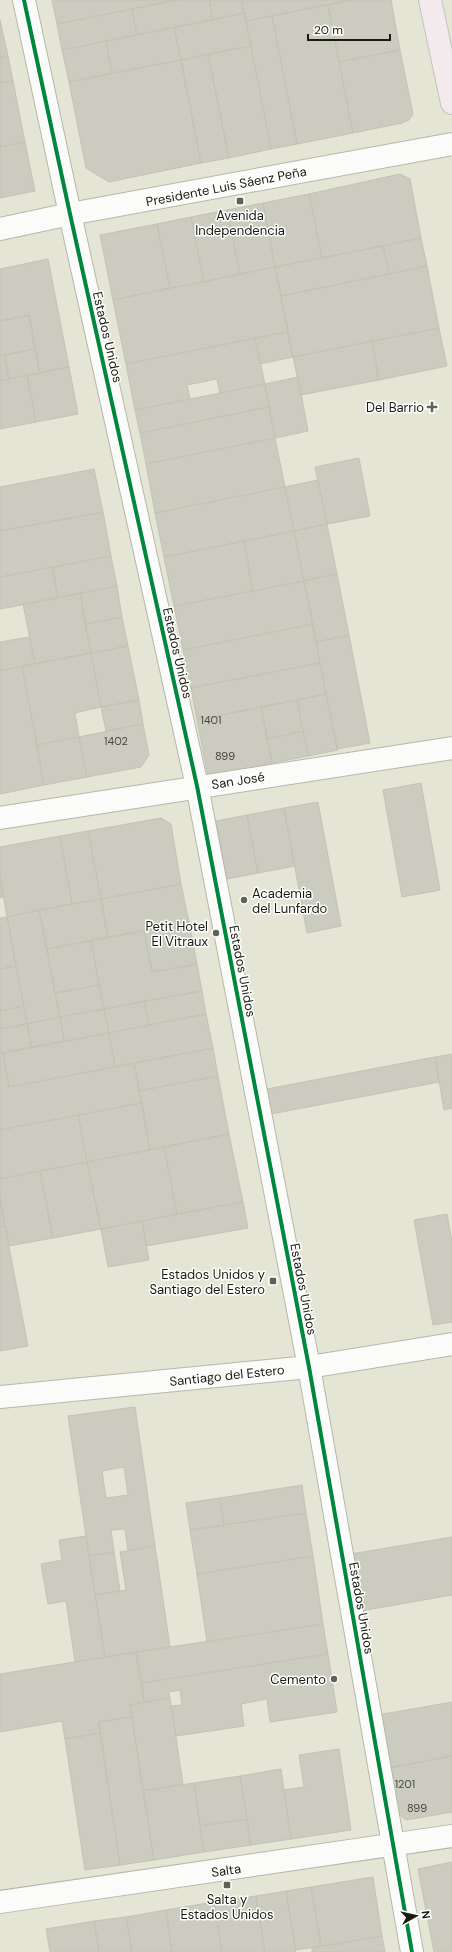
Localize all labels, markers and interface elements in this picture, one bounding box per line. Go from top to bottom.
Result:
scale bar [308,16,390,42]
text: 20 m [314,22,343,38]
street label: Presidente Luis Sáenz Peña [144,163,308,210]
marker: Avenida Independencia [235,196,245,206]
place label: Avenida Independencia [195,207,285,239]
street label: Estados Unidos [89,290,126,384]
place label: Del Barrio [366,399,424,416]
marker: Del Barrio [427,402,437,412]
street label: Estados Unidos [159,606,196,700]
house number: 1401 [200,713,222,727]
house number: 1402 [104,734,128,748]
house number: 899 [215,749,235,763]
street label: San José [210,768,266,793]
place label: Academia del Lunfardo [252,885,328,917]
marker: Academia del Lunfardo [239,895,249,905]
place label: Petit Hotel El Vitraux [145,918,209,950]
street label: Estados Unidos [225,924,260,1018]
marker: Petit Hotel El Vitraux [211,928,221,938]
street label: Estados Unidos [286,1242,321,1336]
place label: Estados Unidos y Santiago del Estero [149,1266,265,1298]
marker: Estados Unidos y Santiago del Estero [268,1276,278,1286]
street label: Santiago del Estero [169,1361,286,1390]
street label: Estados Unidos [345,1561,378,1655]
place label: Cemento [270,1671,326,1688]
marker: Cemento [329,1674,339,1684]
house number: 1201 [395,1777,415,1791]
house number: 899 [407,1801,427,1815]
street label: Salta [210,1860,242,1881]
marker: Salta y Estados Unidos [222,1880,232,1890]
place label: Salta y Estados Unidos [180,1891,274,1923]
north arrow [396,1896,436,1936]
text: N [418,1910,433,1920]

